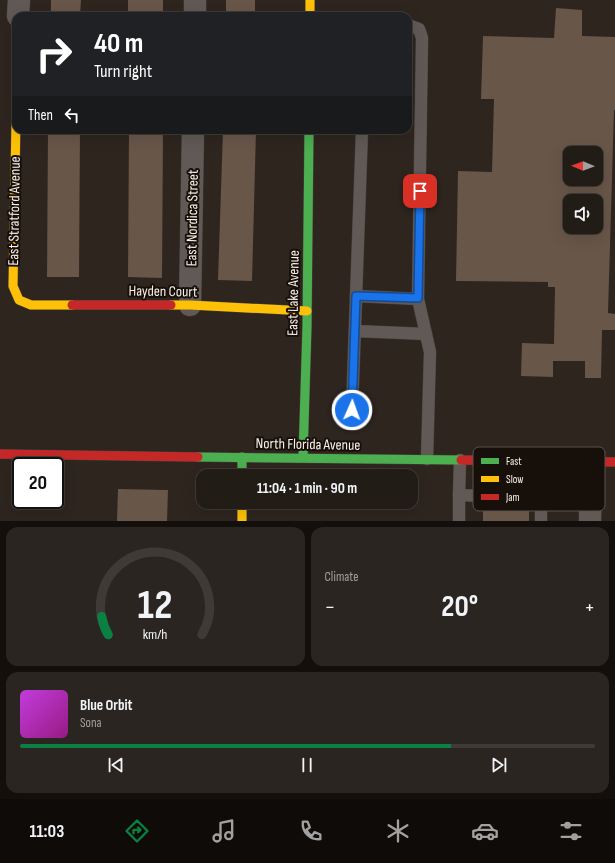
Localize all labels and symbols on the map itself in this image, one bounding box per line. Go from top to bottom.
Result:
north arrow [563,146,603,186]
street label: East Stratford Avenue [4,156,25,266]
street label: East Nordica Street [182,169,203,267]
pin [403,174,437,208]
street label: East Lake Avenue [283,250,304,336]
street label: Hayden Court [128,281,198,302]
position arrow [331,389,373,431]
street label: North Florida Avenue [256,434,360,455]
legend [473,447,605,511]
text: Fast [506,455,522,468]
speed limit sign: 20 [12,457,64,509]
text: Slow [506,473,523,486]
text: Jam [505,491,520,504]

